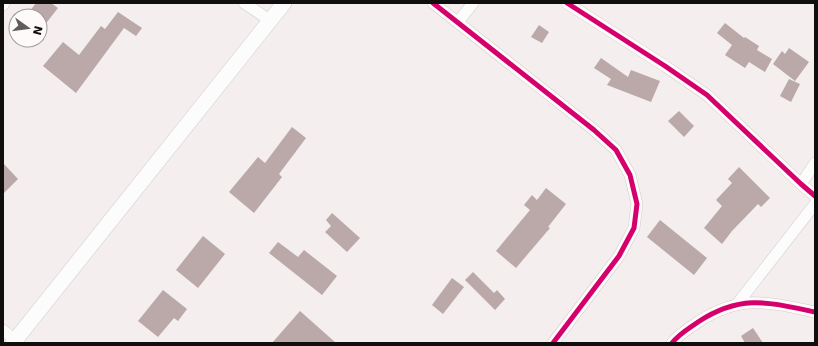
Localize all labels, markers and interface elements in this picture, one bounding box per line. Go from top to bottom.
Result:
north arrow [8,8,48,48]
text: N [30,24,45,36]

